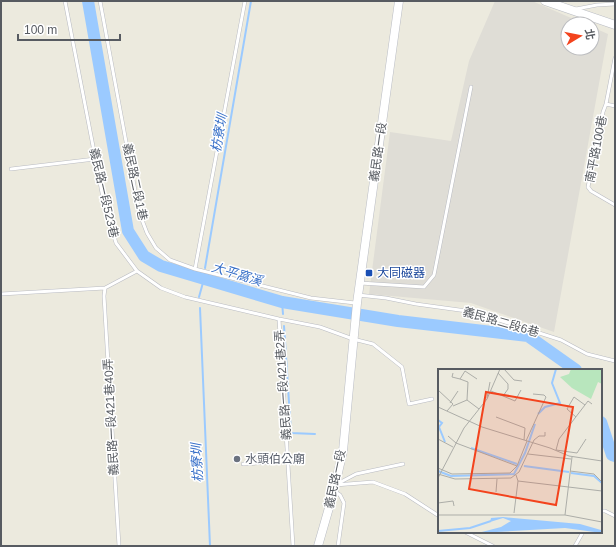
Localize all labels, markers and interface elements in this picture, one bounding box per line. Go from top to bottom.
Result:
scale bar [18,16,120,42]
north arrow [560,16,600,56]
text: 100 m [24,23,57,37]
text: 北 [583,28,597,41]
water label: 枋寮圳 [208,111,230,154]
street label: 南平路100巷 [583,114,609,184]
street label: 義民路一段 [367,121,389,183]
street label: 義民路二段1巷 [120,142,150,222]
street label: 義民路一段523巷 [87,147,121,239]
water label: 大平窩溪 [210,259,266,289]
place label: 大同磁器 [377,266,425,280]
marker: 大同磁器 [364,268,374,278]
street label: 義民路二段6巷 [461,304,541,340]
street label: 義民路一段421巷2弄 [272,329,294,441]
street label: 義民路一段421巷40弄 [101,358,121,476]
inset map [438,369,602,533]
water label: 枋寮圳 [188,441,206,483]
street label: 義民路一段 [322,448,348,510]
place label: 水頭伯公廟 [245,452,305,466]
marker: 水頭伯公廟 [232,454,242,464]

